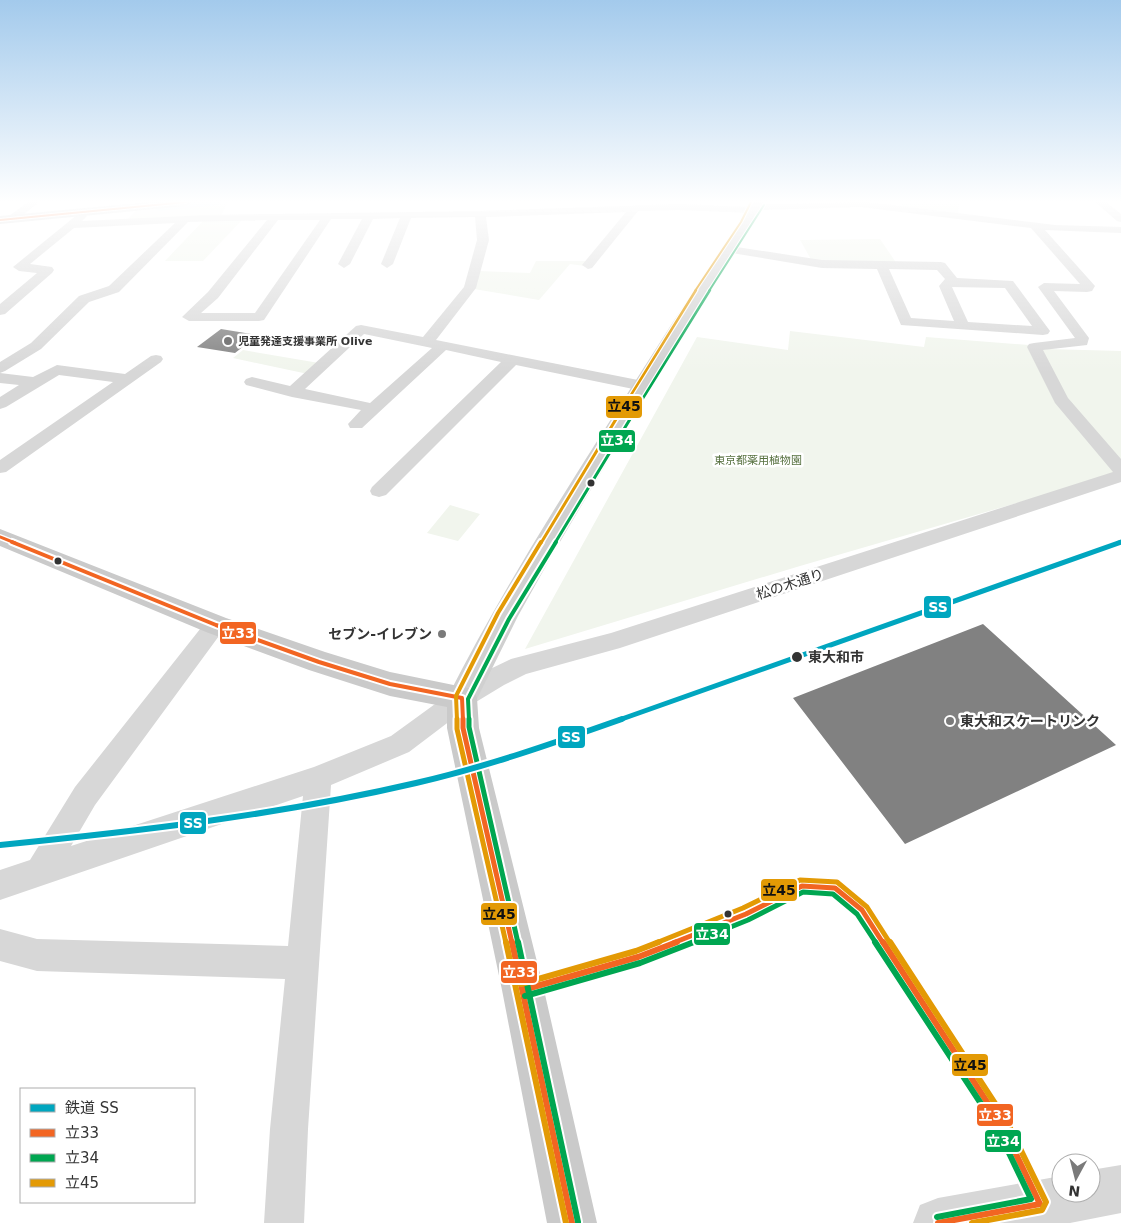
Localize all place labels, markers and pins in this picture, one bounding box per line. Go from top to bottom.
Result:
marker: 児童発達支援事業所 Olive [222,335,234,347]
place label: 児童発達支援事業所 Olive [238,335,372,348]
unlabelled marker [586,478,596,488]
unlabelled marker [53,556,63,566]
place label: セブン-イレブン [328,626,432,642]
marker: セブン-イレブン [436,628,448,640]
place label: 東大和市 [808,649,864,665]
marker: 東大和市 [790,650,804,664]
place label: 東大和スケートリンク [960,713,1100,729]
marker: 東大和スケートリンク [944,715,956,727]
unlabelled marker [723,909,733,919]

